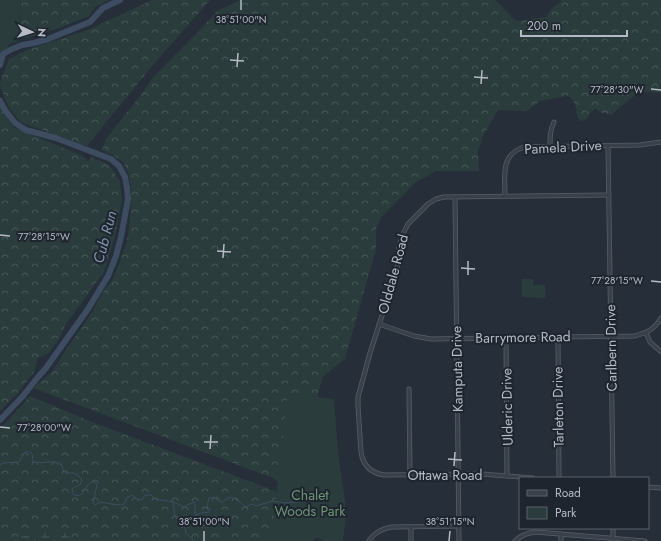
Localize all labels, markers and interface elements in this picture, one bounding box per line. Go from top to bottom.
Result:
north arrow [12,12,52,52]
text: 38°51'00"N [215,12,267,27]
scale bar [521,12,627,38]
text: 200 m [527,17,561,35]
text: N [34,28,50,38]
text: 77°28'30"W [590,82,644,97]
street label: Pamela Drive [524,135,602,159]
water label: Cub Run [87,208,123,266]
text: 77°28'15"W [18,229,70,244]
street label: Olddale Road [373,232,413,316]
text: 77°28'15"W [591,273,643,288]
street label: Carlbern Drive [600,304,622,392]
street label: Kamputa Drive [446,326,468,412]
street label: Barrymore Road [475,326,571,348]
street label: Tarleton Drive [547,366,569,448]
street label: Ulderic Drive [496,368,518,446]
text: 77°28'00"W [17,420,71,435]
street label: Ottawa Road [407,465,483,485]
legend [519,477,649,529]
text: Road [555,484,581,502]
park label: Chalet Woods Park [275,485,346,521]
text: Park [555,504,577,522]
text: 38°51'00"N [178,514,230,529]
text: 38°51'15"N [425,514,475,529]

